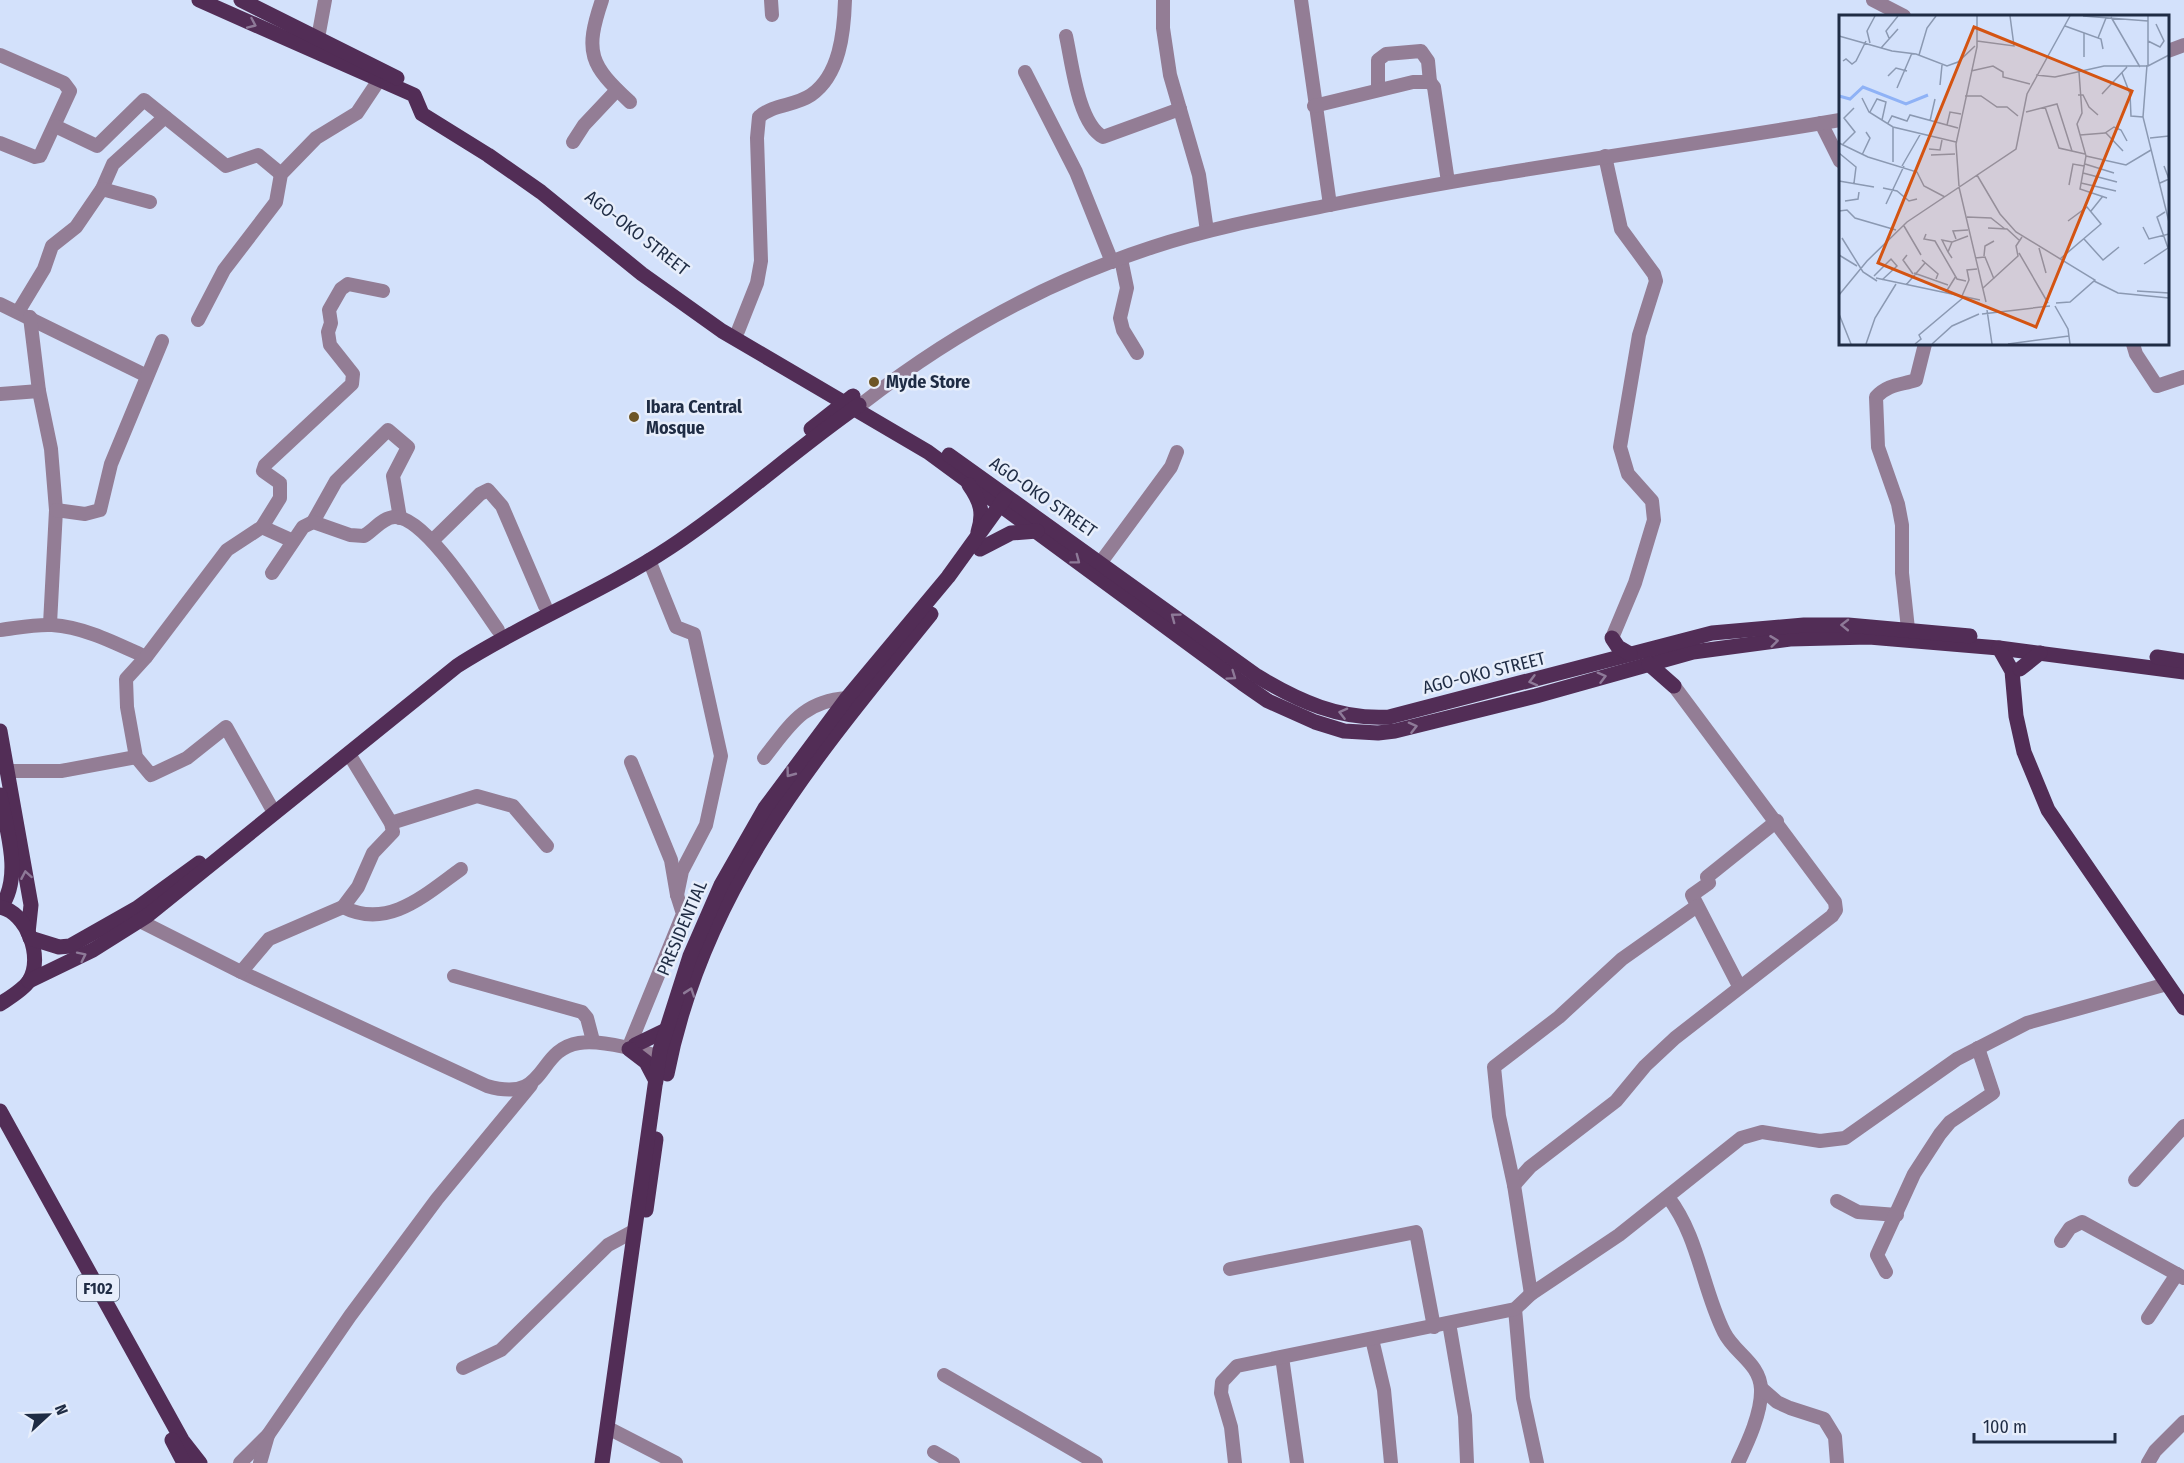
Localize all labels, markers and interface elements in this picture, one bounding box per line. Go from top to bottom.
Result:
inset map [1839,15,2169,345]
one-way arrow [246,17,257,29]
street label: AGO-OKO STREET [581,186,694,281]
place label: Myde Store [886,371,970,393]
marker: Myde Store [867,375,881,389]
place label: Ibara Central Mosque [646,396,742,439]
marker: Ibara Central Mosque [627,410,641,424]
street label: AGO-OKO STREET [985,452,1101,542]
one-way arrow [1069,553,1080,564]
one-way arrow [1171,613,1182,624]
one-way arrow [1841,619,1850,631]
one-way arrow [1769,635,1778,648]
street label: AGO-OKO STREET [1420,647,1548,699]
one-way arrow [1226,669,1237,680]
one-way arrow [1597,672,1607,685]
one-way arrow [1528,674,1538,686]
one-way arrow [1338,708,1348,721]
one-way arrow [1408,721,1418,734]
one-way arrow [786,767,797,778]
one-way arrow [20,871,33,881]
street label: PRESIDENTIAL [652,877,712,979]
one-way arrow [75,951,86,963]
one-way arrow [683,987,696,998]
road number: F102 [77,1275,119,1301]
north arrow [18,1385,78,1445]
text: N [51,1402,72,1418]
scale bar [1974,1406,2115,1444]
text: 100 m [1983,1416,2027,1438]

